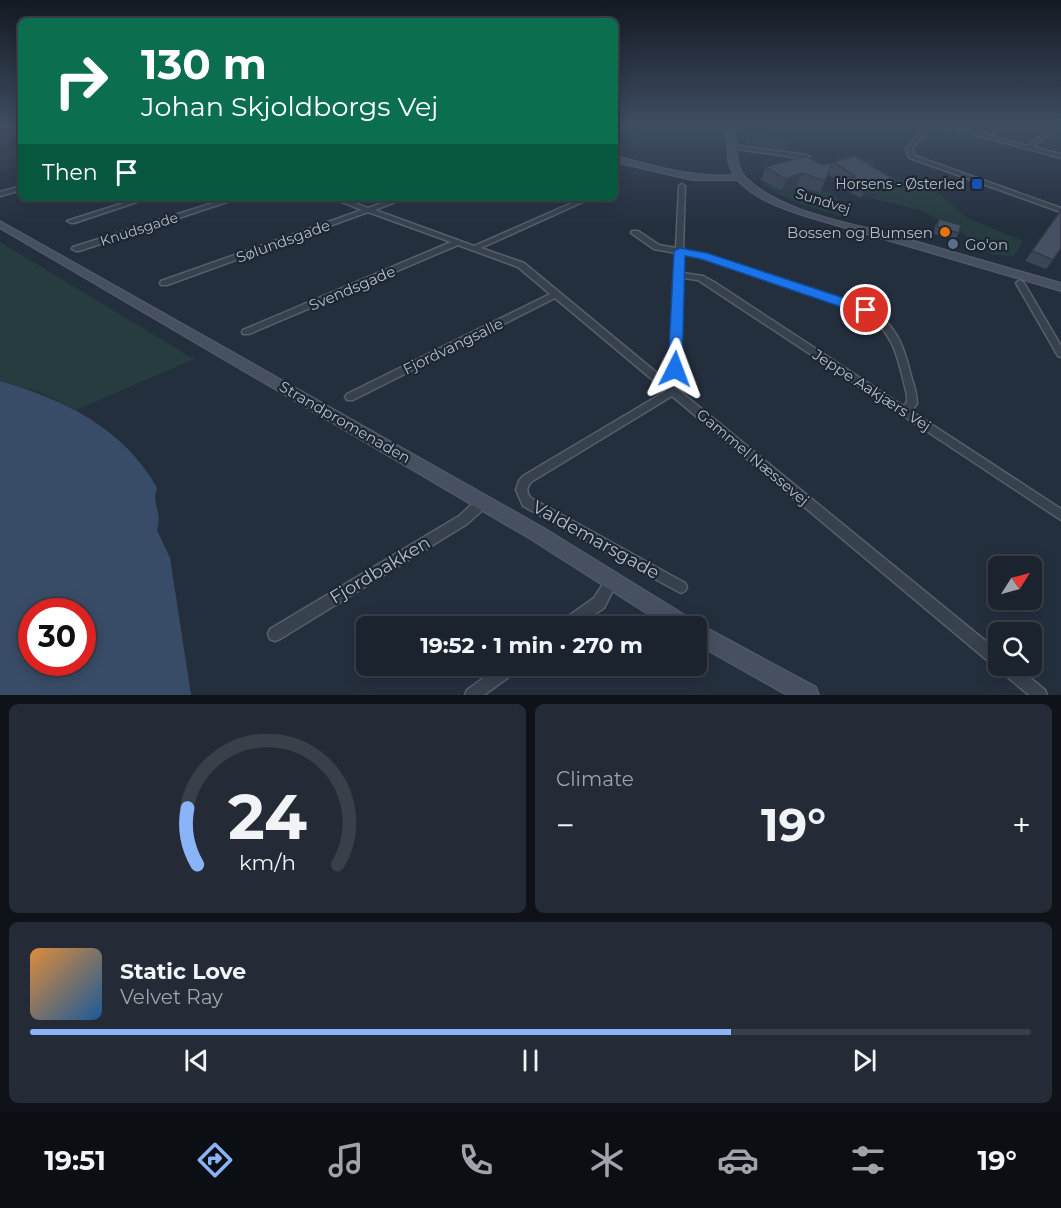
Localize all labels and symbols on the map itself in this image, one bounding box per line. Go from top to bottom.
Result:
place label: Horsens - Østerled [835,175,965,193]
marker: Horsens - Østerled [970,177,984,191]
street label: Sundvej [793,184,853,218]
street label: Knudsgade [98,208,180,250]
street label: Sølundsgade [233,215,333,267]
place label: Bossen og Bumsen [787,223,933,242]
marker: Bossen og Bumsen [938,225,952,239]
place label: Go'on [965,235,1008,254]
marker: Go'on [946,237,960,251]
street label: Svendsgade [306,261,398,315]
pin [840,284,891,335]
street label: Fjordvangsalle [400,314,506,378]
position arrow [643,337,707,401]
street label: Jeppe Aakjærs Vej [809,344,935,435]
street label: Strandpromenaden [276,377,414,467]
street label: Gammel Næssevej [693,404,813,510]
street label: Valdemarsgade [529,496,663,584]
street label: Fjordbakken [326,531,434,609]
north arrow [988,556,1042,610]
speed limit sign: 30 [18,598,96,676]

